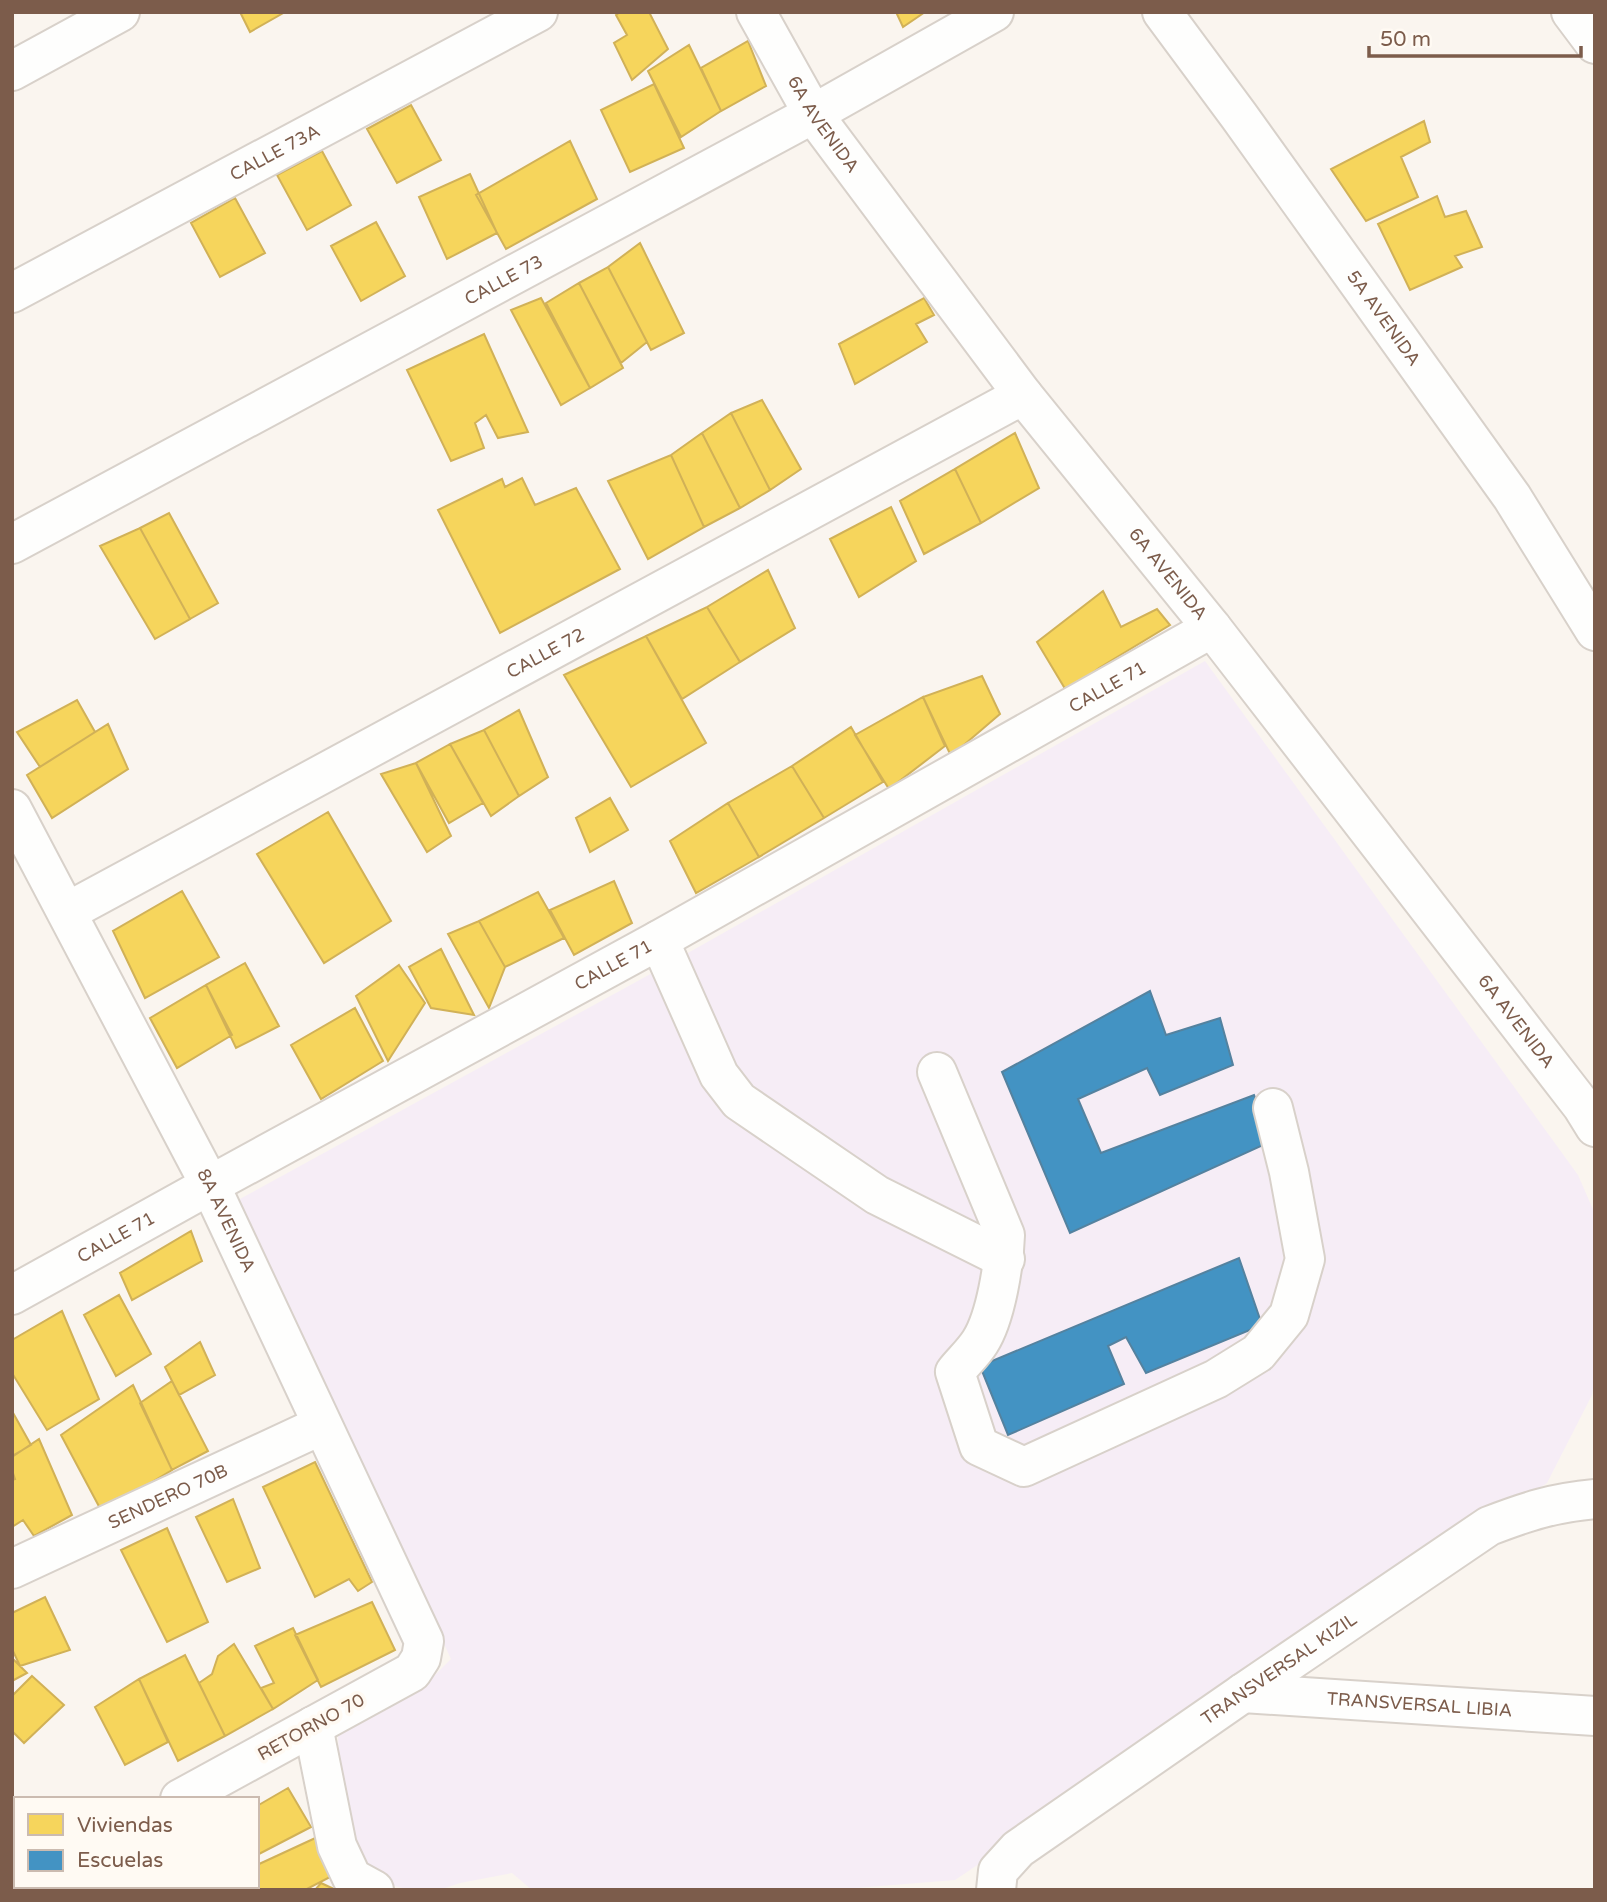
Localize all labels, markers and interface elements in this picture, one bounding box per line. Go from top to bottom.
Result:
scale bar [1369,14,1581,58]
text: 50 m [1380,27,1431,52]
street label: 6A AVENIDA [783,72,864,177]
street label: CALLE 73A [226,120,324,186]
street label: CALLE 73 [461,250,547,310]
street label: 5A AVENIDA [1342,266,1425,370]
street label: 6A AVENIDA [1124,523,1212,624]
street label: CALLE 72 [503,623,588,683]
street label: CALLE 71 [1065,656,1150,718]
street label: CALLE 71 [571,935,656,995]
street label: 6A AVENIDA [1473,970,1560,1072]
street label: 8A AVENIDA [192,1165,260,1276]
street label: CALLE 71 [73,1207,159,1268]
street label: SENDERO 70B [105,1459,231,1534]
street label: TRANSVERSAL KIZIL [1197,1608,1361,1730]
street label: TRANSVERSAL LIBIA [1326,1688,1513,1722]
street label: RETORNO 70 [254,1689,368,1765]
legend [14,1797,259,1888]
text: Viviendas [77,1813,173,1838]
text: Escuelas [77,1848,163,1873]

